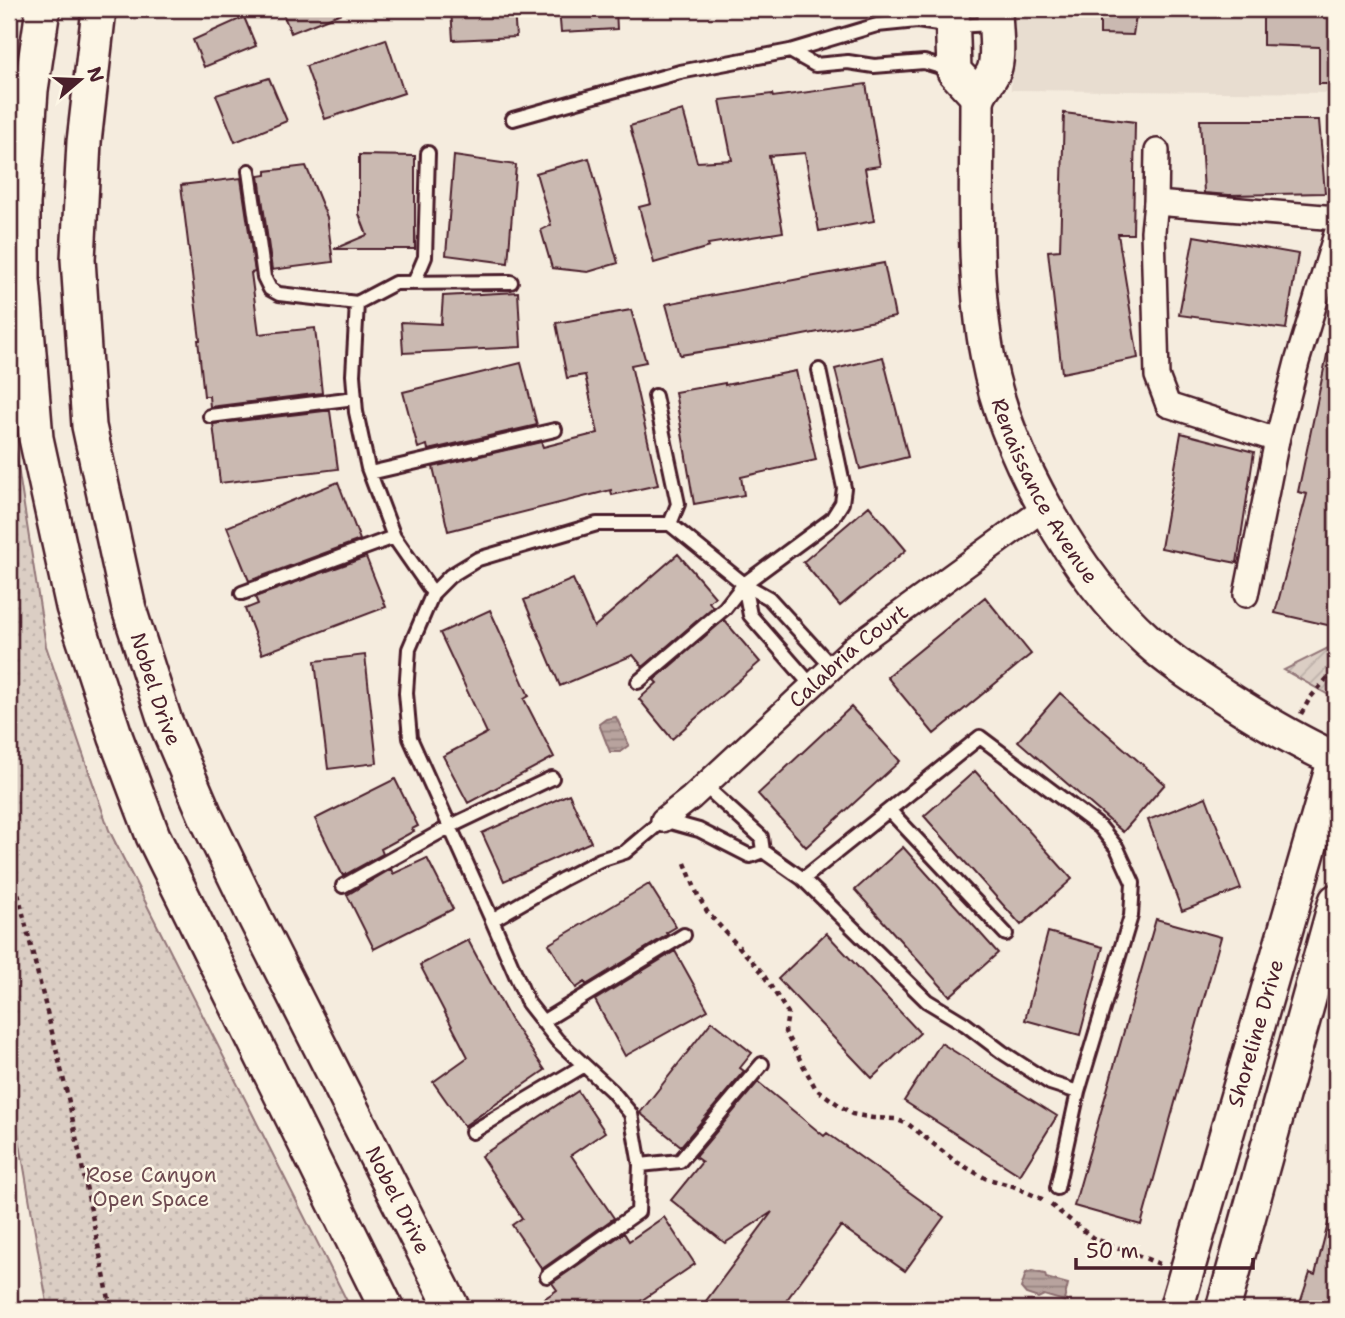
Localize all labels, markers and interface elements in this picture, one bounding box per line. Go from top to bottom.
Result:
north arrow [46,46,116,116]
text: N [81,63,110,86]
street label: Renaissance Avenue [985,395,1104,589]
street label: Calabria Court [783,598,914,714]
street label: Nobel Drive [123,629,188,750]
street label: Shoreline Drive [1221,956,1290,1110]
street label: Nobel Drive [359,1141,437,1259]
park label: Rose Canyon Open Space [85,1161,217,1213]
scale bar [1076,1227,1252,1271]
text: 50 m [1086,1237,1139,1265]

